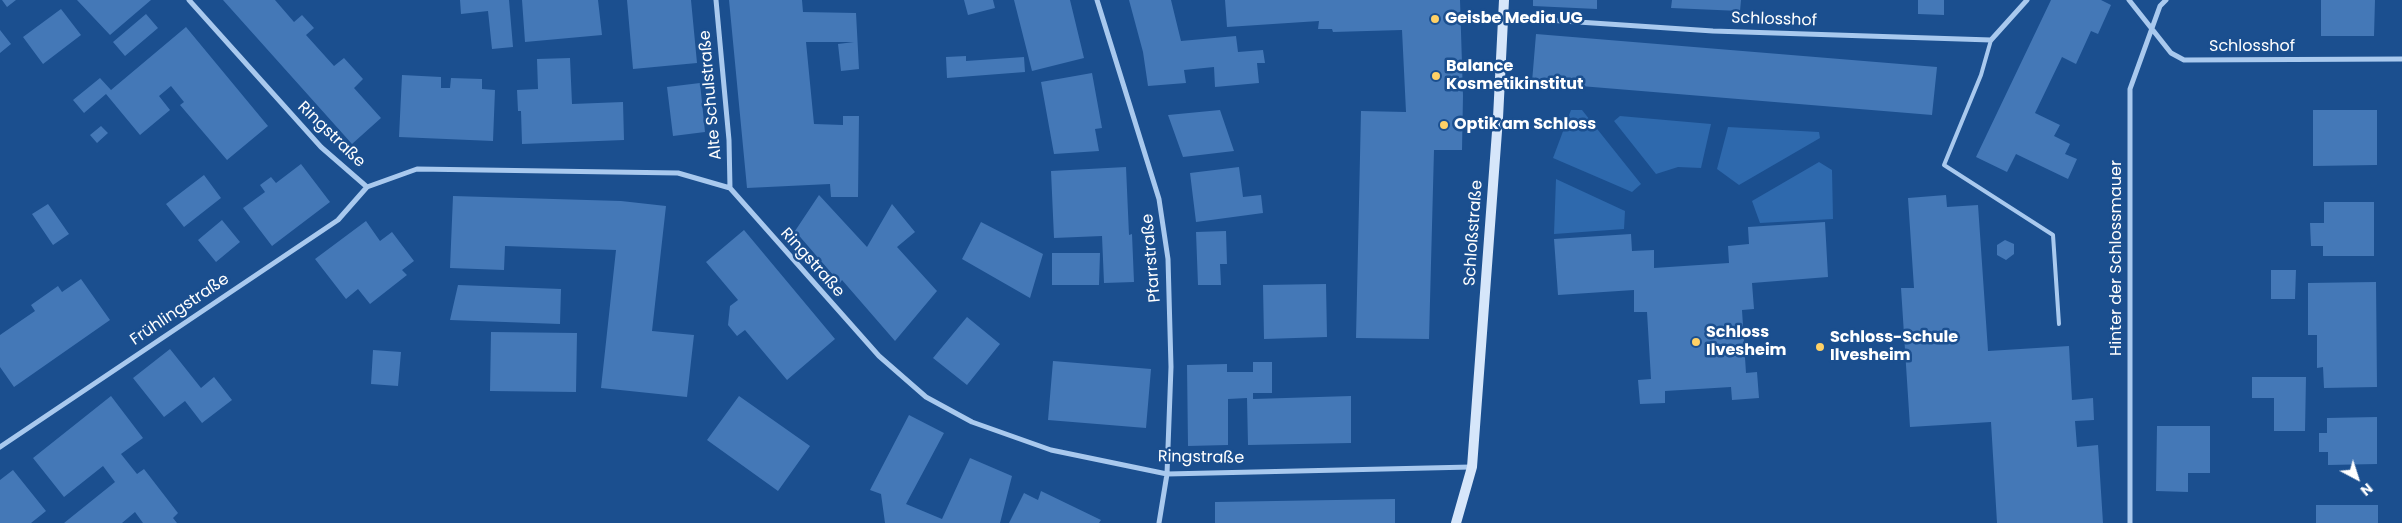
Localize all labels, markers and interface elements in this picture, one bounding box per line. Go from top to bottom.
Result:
place label: Geisbe Media UG [1445,9,1583,29]
street label: Schlosshof [1731,9,1817,31]
marker: Geisbe Media UG [1429,13,1441,25]
street label: Alte Schulstraße [696,29,726,161]
street label: Schlosshof [2209,37,2295,57]
place label: Balance Kosmetikinstitut [1446,57,1584,95]
marker: Balance Kosmetikinstitut [1430,70,1442,82]
street label: Ringstraße [293,98,369,172]
place label: Optik am Schloss [1454,115,1596,135]
marker: Optik am Schloss [1438,119,1450,131]
street label: Hinter der Schlossmauer [2107,160,2127,356]
street label: Schloßstraße [1461,179,1487,287]
street label: Pfarrstraße [1139,213,1165,303]
street label: Ringstraße [776,224,848,302]
street label: Frühlingstraße [127,270,233,350]
place label: Schloss Ilvesheim [1706,323,1787,361]
place label: Schloss-Schule Ilvesheim [1830,328,1958,366]
marker: Schloss Ilvesheim [1690,336,1702,348]
marker: Schloss-Schule Ilvesheim [1814,341,1826,353]
street label: Ringstraße [1158,448,1244,468]
north arrow [2332,453,2382,503]
text: N [2356,478,2377,501]

